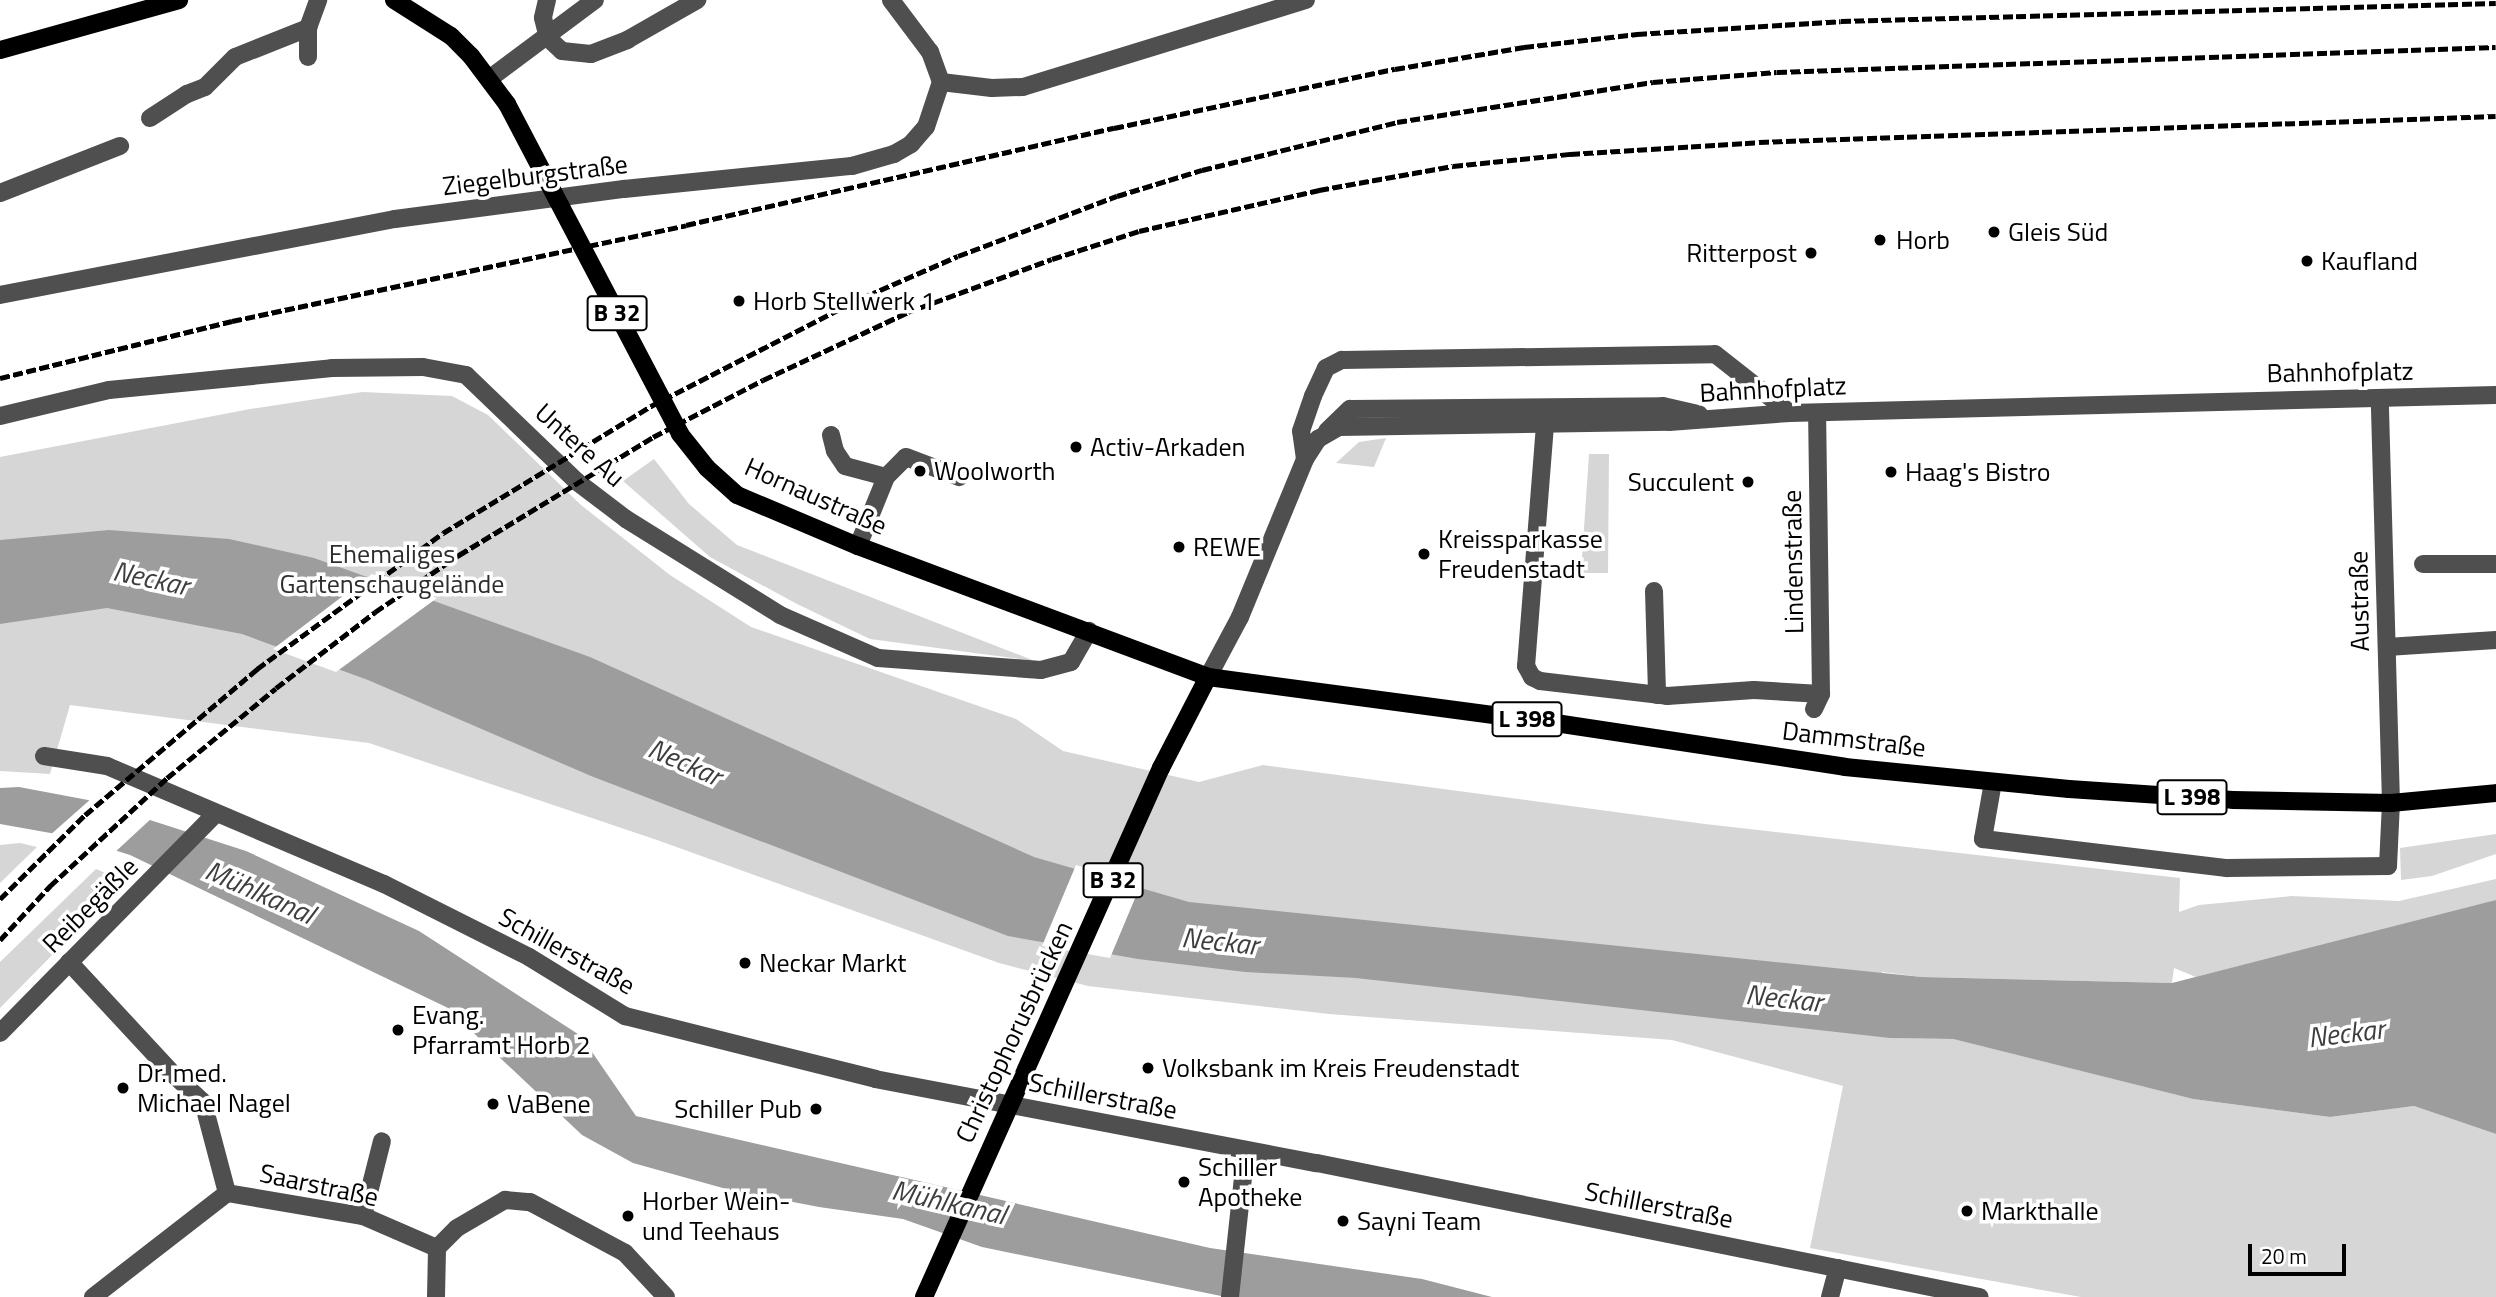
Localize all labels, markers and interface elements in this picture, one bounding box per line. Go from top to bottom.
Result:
street label: Ziegelburgstraße [441,148,629,202]
place label: Gleis Süd [2008,216,2108,248]
place label: Horb [1896,224,1950,256]
marker: Gleis Süd [1986,224,2002,240]
marker: Horb [1870,230,1890,250]
place label: Ritterpost [1686,237,1797,269]
marker: Ritterpost [1803,245,1819,261]
place label: Kaufland [2321,245,2418,277]
marker: Kaufland [2299,253,2315,269]
place label: Horb Stellwerk 1 [753,285,935,317]
road number: B 32 [586,292,648,334]
marker: Horb Stellwerk 1 [731,293,747,309]
street label: Bahnhofplatz [2266,355,2414,389]
street label: Bahnhofplatz [1699,370,1847,408]
street label: Untere Au [529,397,631,493]
place label: Activ-Arkaden [1090,431,1246,463]
marker: Activ-Arkaden [1068,439,1084,455]
street label: Hornaustraße [740,451,892,541]
place label: Woolworth [934,455,1055,487]
place label: Haag's Bistro [1905,456,2050,488]
marker: Woolworth [912,463,928,479]
marker: Haag's Bistro [1883,464,1899,480]
place label: Succulent [1628,466,1734,498]
marker: Succulent [1740,474,1756,490]
street label: Lindenstraße [1776,490,1810,634]
place label: Kreissparkasse Freudenstadt [1438,523,1603,584]
place label: REWE [1193,531,1261,563]
park label: Ehemaliges Gartenschaugelände [280,538,504,600]
marker: REWE [1171,539,1187,555]
marker: Kreissparkasse Freudenstadt [1416,546,1432,562]
street label: Austraße [2343,550,2375,652]
water label: Neckar [110,554,192,602]
road number: L 398 [1490,698,1564,740]
street label: Dammstraße [1780,715,1928,763]
water label: Neckar [643,731,727,793]
road number: L 398 [2155,776,2229,818]
street label: Reibegäßle [36,851,144,959]
water label: Mühlkanal [200,853,320,931]
road number: B 32 [1082,860,1144,900]
street label: Schillerstraße [494,901,640,1001]
street label: Christophorusbrücken [949,916,1079,1148]
water label: Neckar [1180,920,1260,962]
place label: Neckar Markt [759,947,906,979]
marker: Neckar Markt [737,955,753,971]
water label: Neckar [1744,977,1824,1019]
place label: Evang. Pfarramt Horb 2 [412,999,591,1060]
water label: Neckar [2306,1012,2386,1054]
marker: Evang. Pfarramt Horb 2 [390,1022,406,1038]
place label: Volksbank im Kreis Freudenstadt [1162,1052,1519,1084]
place label: Dr. med. Michael Nagel [137,1057,291,1118]
marker: Volksbank im Kreis Freudenstadt [1140,1060,1156,1076]
street label: Schillerstraße [1026,1066,1180,1126]
marker: Dr. med. Michael Nagel [115,1080,131,1096]
place label: VaBene [507,1088,591,1120]
place label: Schiller Pub [674,1093,802,1125]
marker: VaBene [485,1096,501,1112]
marker: Schiller Pub [808,1101,824,1117]
place label: Schiller Apotheke [1198,1151,1302,1212]
street label: Saarstraße [257,1157,381,1213]
water label: Mühlkanal [889,1173,1009,1231]
marker: Schiller Apotheke [1176,1174,1192,1190]
street label: Schillerstraße [1582,1175,1736,1235]
place label: Horber Wein- und Teehaus [642,1185,790,1246]
place label: Markthalle [1981,1195,2099,1227]
marker: Markthalle [1959,1203,1975,1219]
place label: Sayni Team [1357,1205,1481,1237]
marker: Horber Wein- und Teehaus [620,1208,636,1224]
marker: Sayni Team [1335,1213,1351,1229]
scale bar [2251,1230,2349,1274]
text: 20 m [2261,1240,2307,1272]

